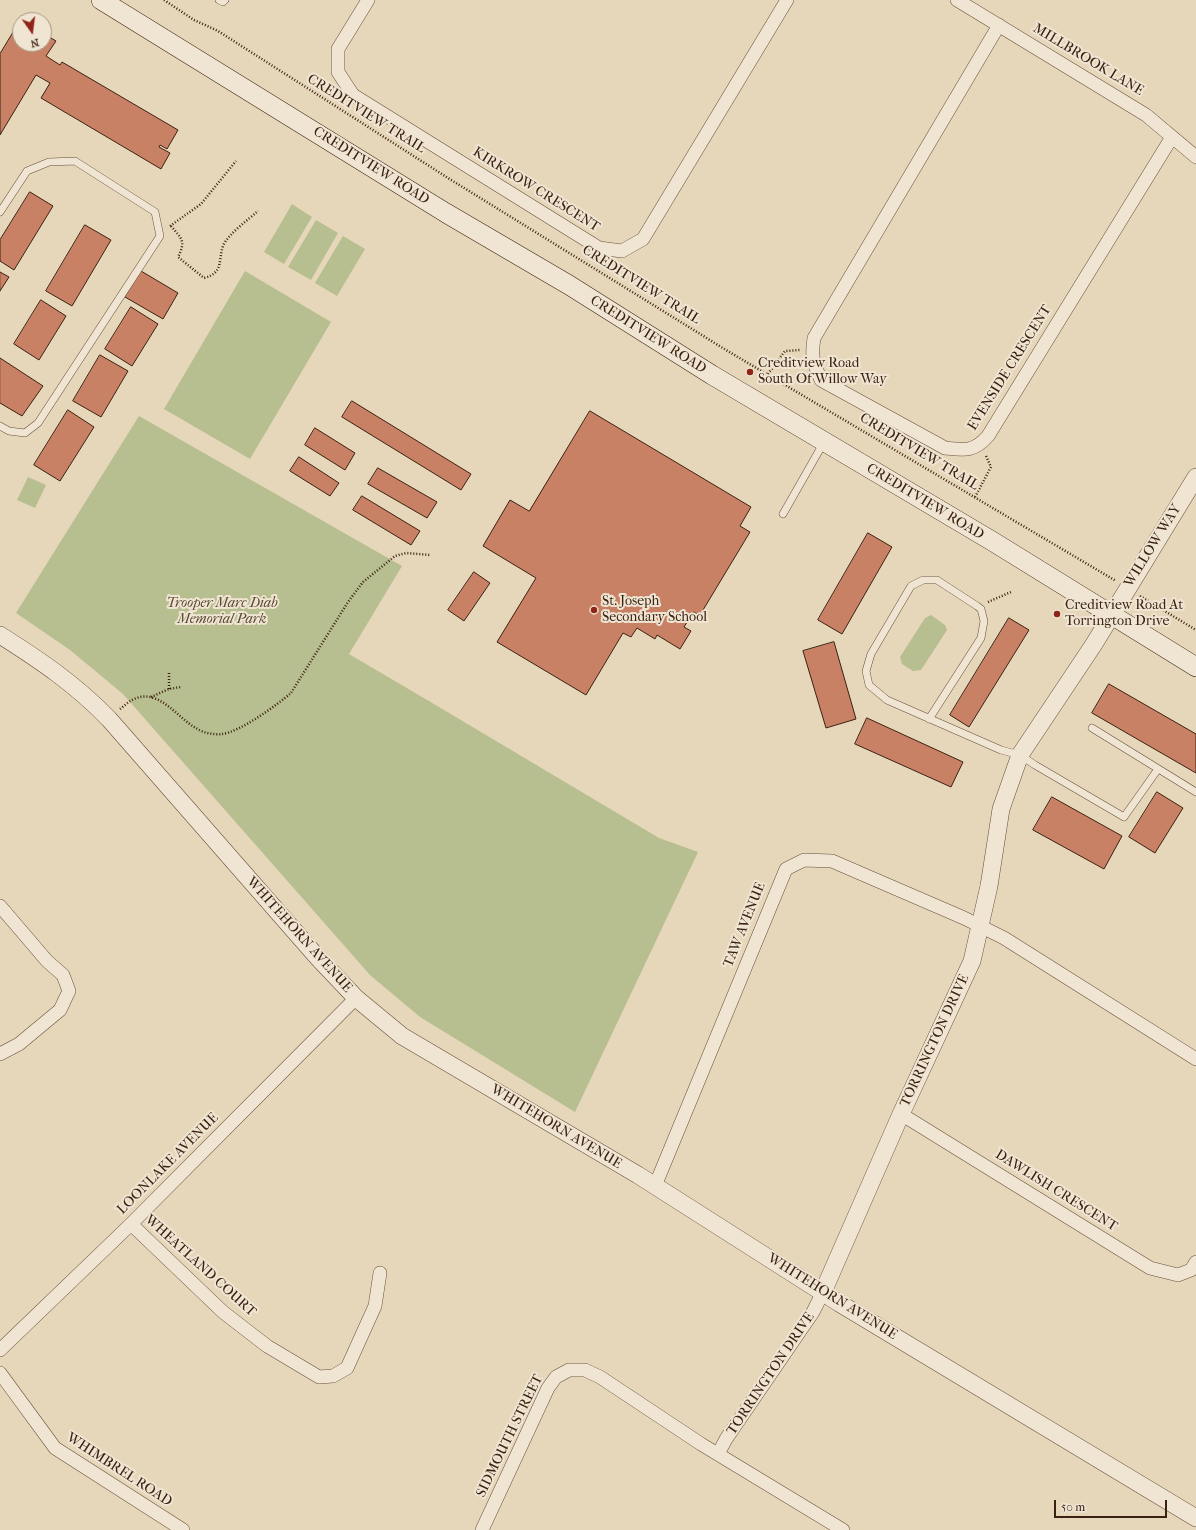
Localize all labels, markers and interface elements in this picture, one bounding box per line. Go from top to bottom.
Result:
north arrow [12,12,52,52]
street label: MILLBROOK LANE [1030,20,1146,100]
text: N [29,36,40,50]
street label: CREDITVIEW TRAIL [304,71,428,157]
street label: CREDITVIEW ROAD [310,123,432,209]
street label: KIRKROW CRESCENT [469,144,603,236]
street label: CREDITVIEW TRAIL [579,242,703,328]
street label: CREDITVIEW ROAD [587,292,709,378]
street label: EVENSIDE CRESCENT [964,302,1056,434]
place label: Creditview Road South Of Willow Way [758,356,887,388]
marker: Creditview Road South Of Willow Way [745,367,755,377]
street label: CREDITVIEW TRAIL [856,410,982,494]
street label: CREDITVIEW ROAD [863,460,987,544]
street label: WILLOW WAY [1121,501,1185,591]
place label: St. Joseph Secondary School [602,594,707,626]
park label: Trooper Marc Diab Memorial Park [166,596,278,628]
place label: Creditview Road At Torrington Drive [1065,598,1183,630]
marker: St. Joseph Secondary School [589,605,599,615]
marker: Creditview Road At Torrington Drive [1052,609,1062,619]
street label: WHITEHORN AVENUE [243,874,355,996]
street label: TAW AVENUE [720,880,770,970]
street label: TORRINGTON DRIVE [897,972,973,1110]
street label: WHITEHORN AVENUE [487,1081,625,1173]
street label: LOONLAKE AVENUE [114,1110,222,1218]
street label: DAWLISH CRESCENT [992,1147,1120,1235]
street label: WHEATLAND COURT [141,1212,259,1320]
street label: WHITEHORN AVENUE [764,1250,900,1344]
street label: TORRINGTON DRIVE [724,1309,818,1439]
street label: SIDMOUTH STREET [473,1372,547,1500]
street label: WHIMBREL ROAD [63,1430,175,1510]
scale bar [1056,1492,1169,1518]
text: 50 m [1061,1500,1085,1514]

